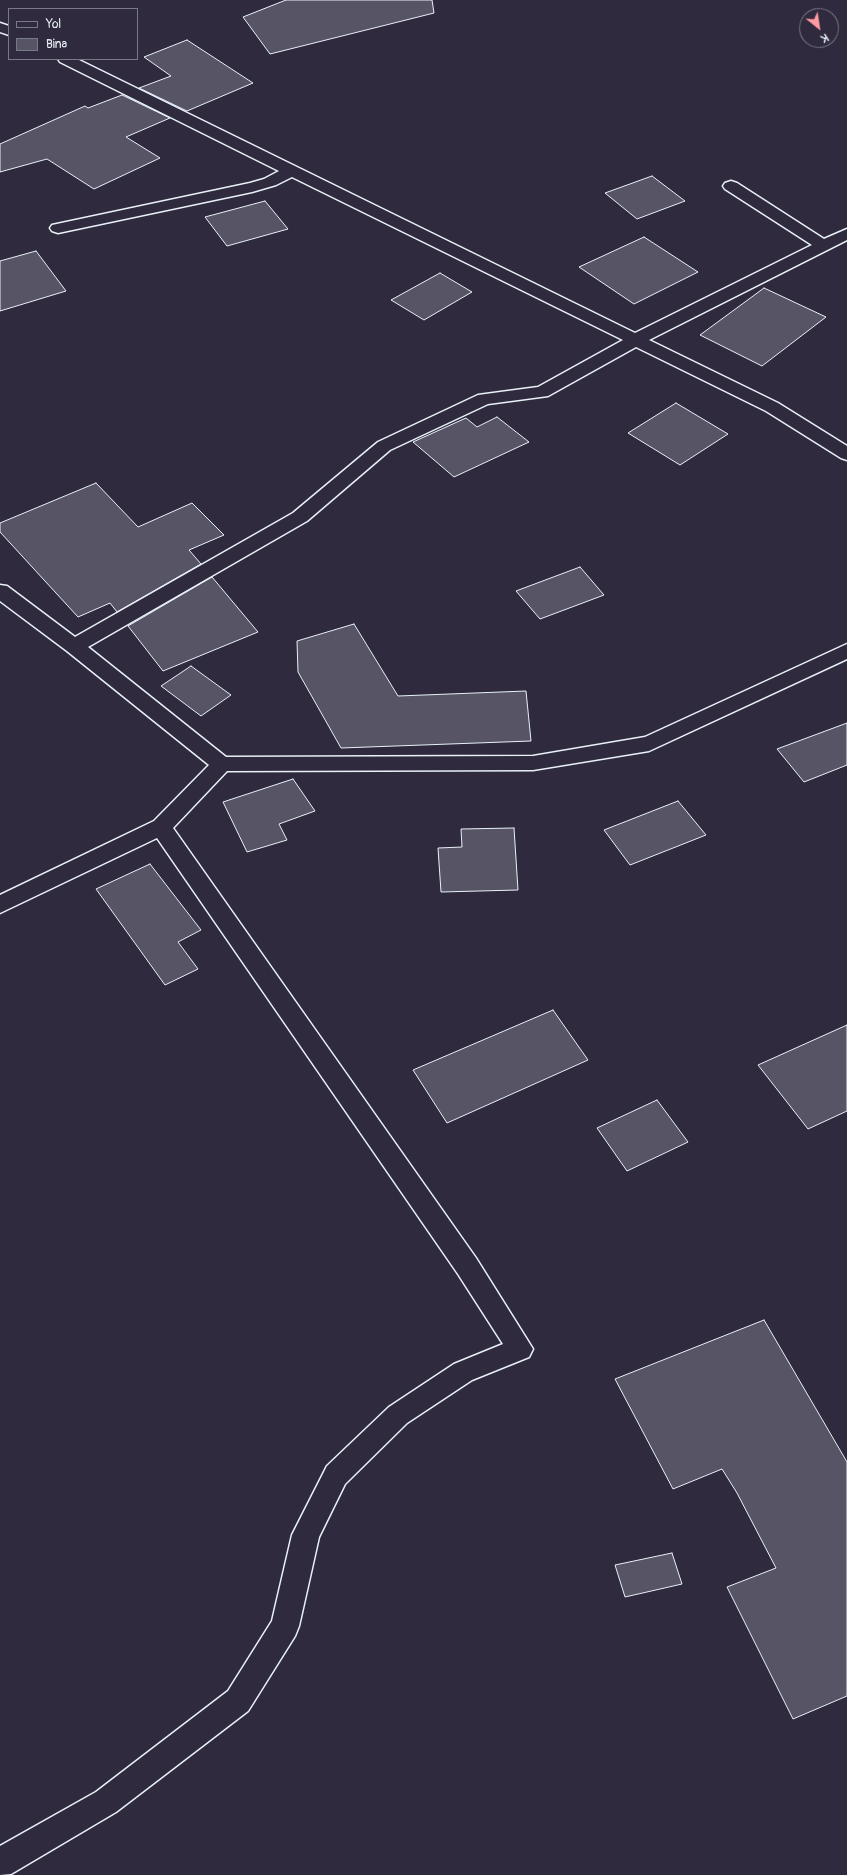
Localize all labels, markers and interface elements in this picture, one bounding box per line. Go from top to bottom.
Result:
legend [8,8,138,60]
north arrow [799,8,839,48]
text: Yol [46,17,61,32]
text: K [819,31,831,45]
text: Bina [46,37,67,52]

